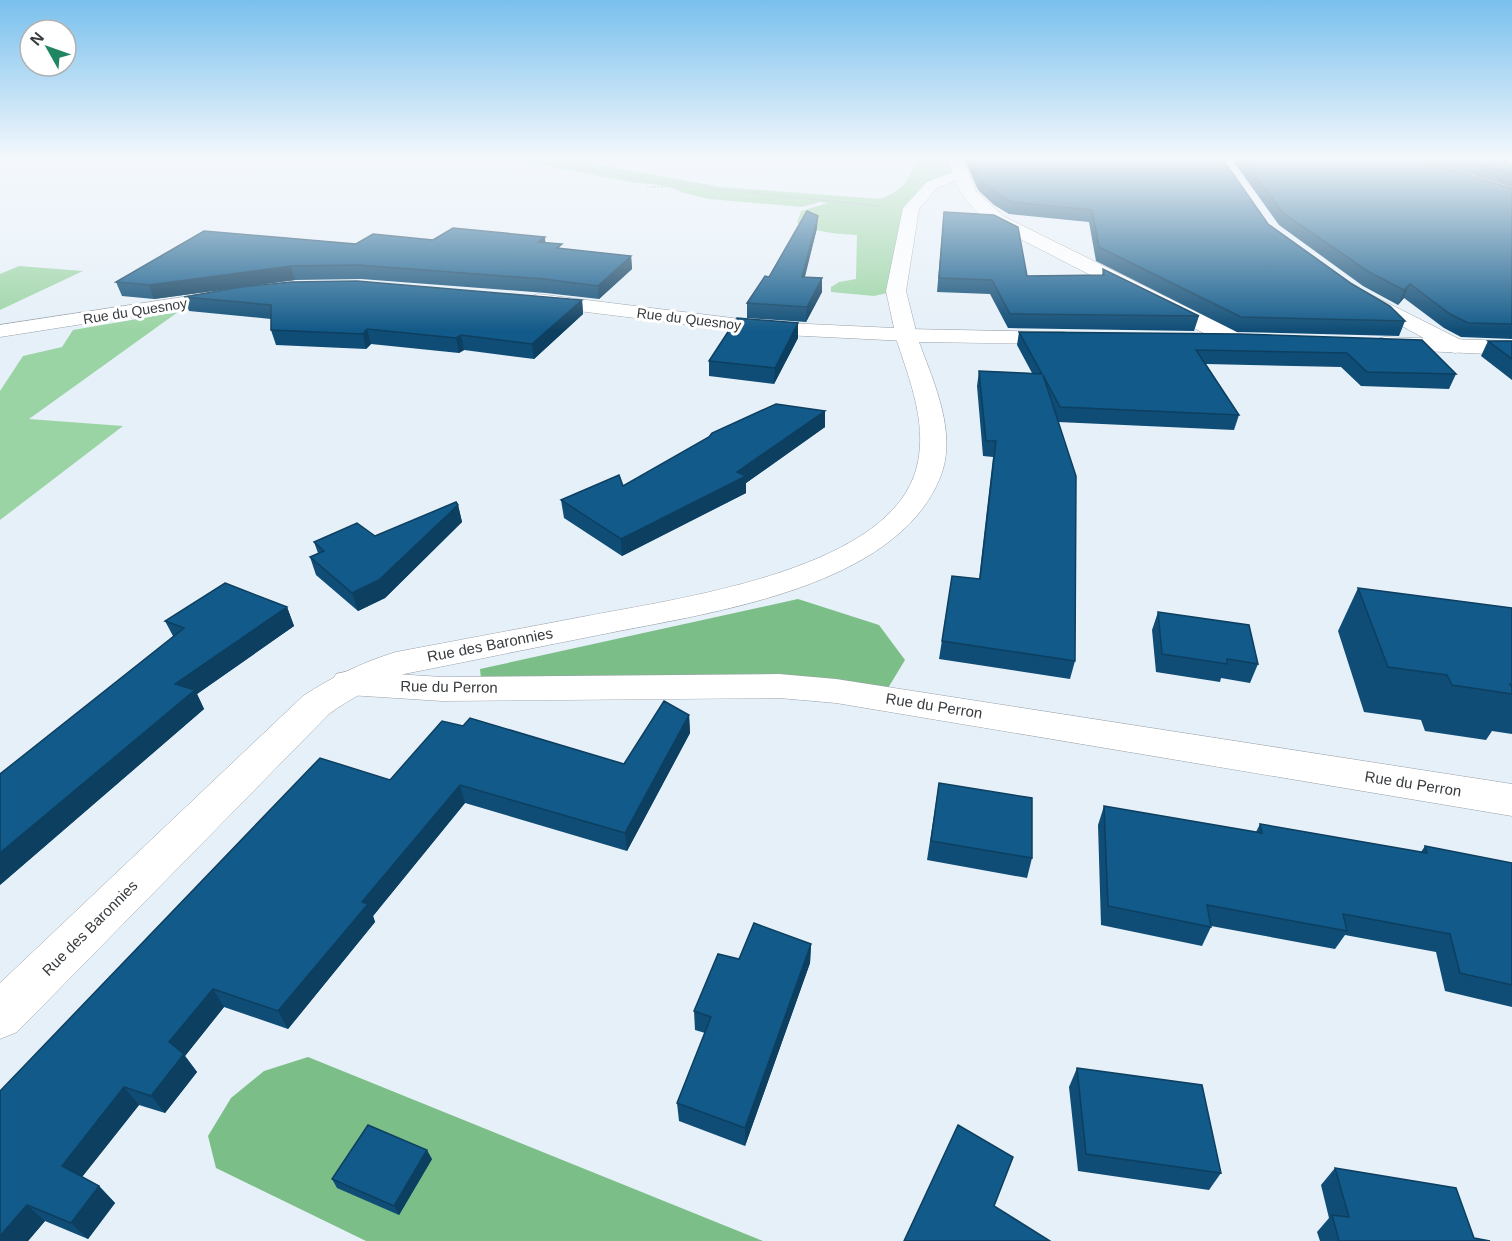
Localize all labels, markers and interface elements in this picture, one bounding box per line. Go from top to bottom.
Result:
north arrow [18,18,78,78]
text: N [27,29,47,49]
street label: Rue du Quesnoy [82,295,188,327]
street label: Rue du Quesnoy [636,305,742,333]
street label: Rue des Baronnies [426,624,554,665]
street label: Rue du Perron [400,677,498,696]
street label: Rue du Perron [885,689,984,722]
street label: Rue du Perron [1364,767,1463,800]
street label: Rue des Baronnies [39,877,141,979]

